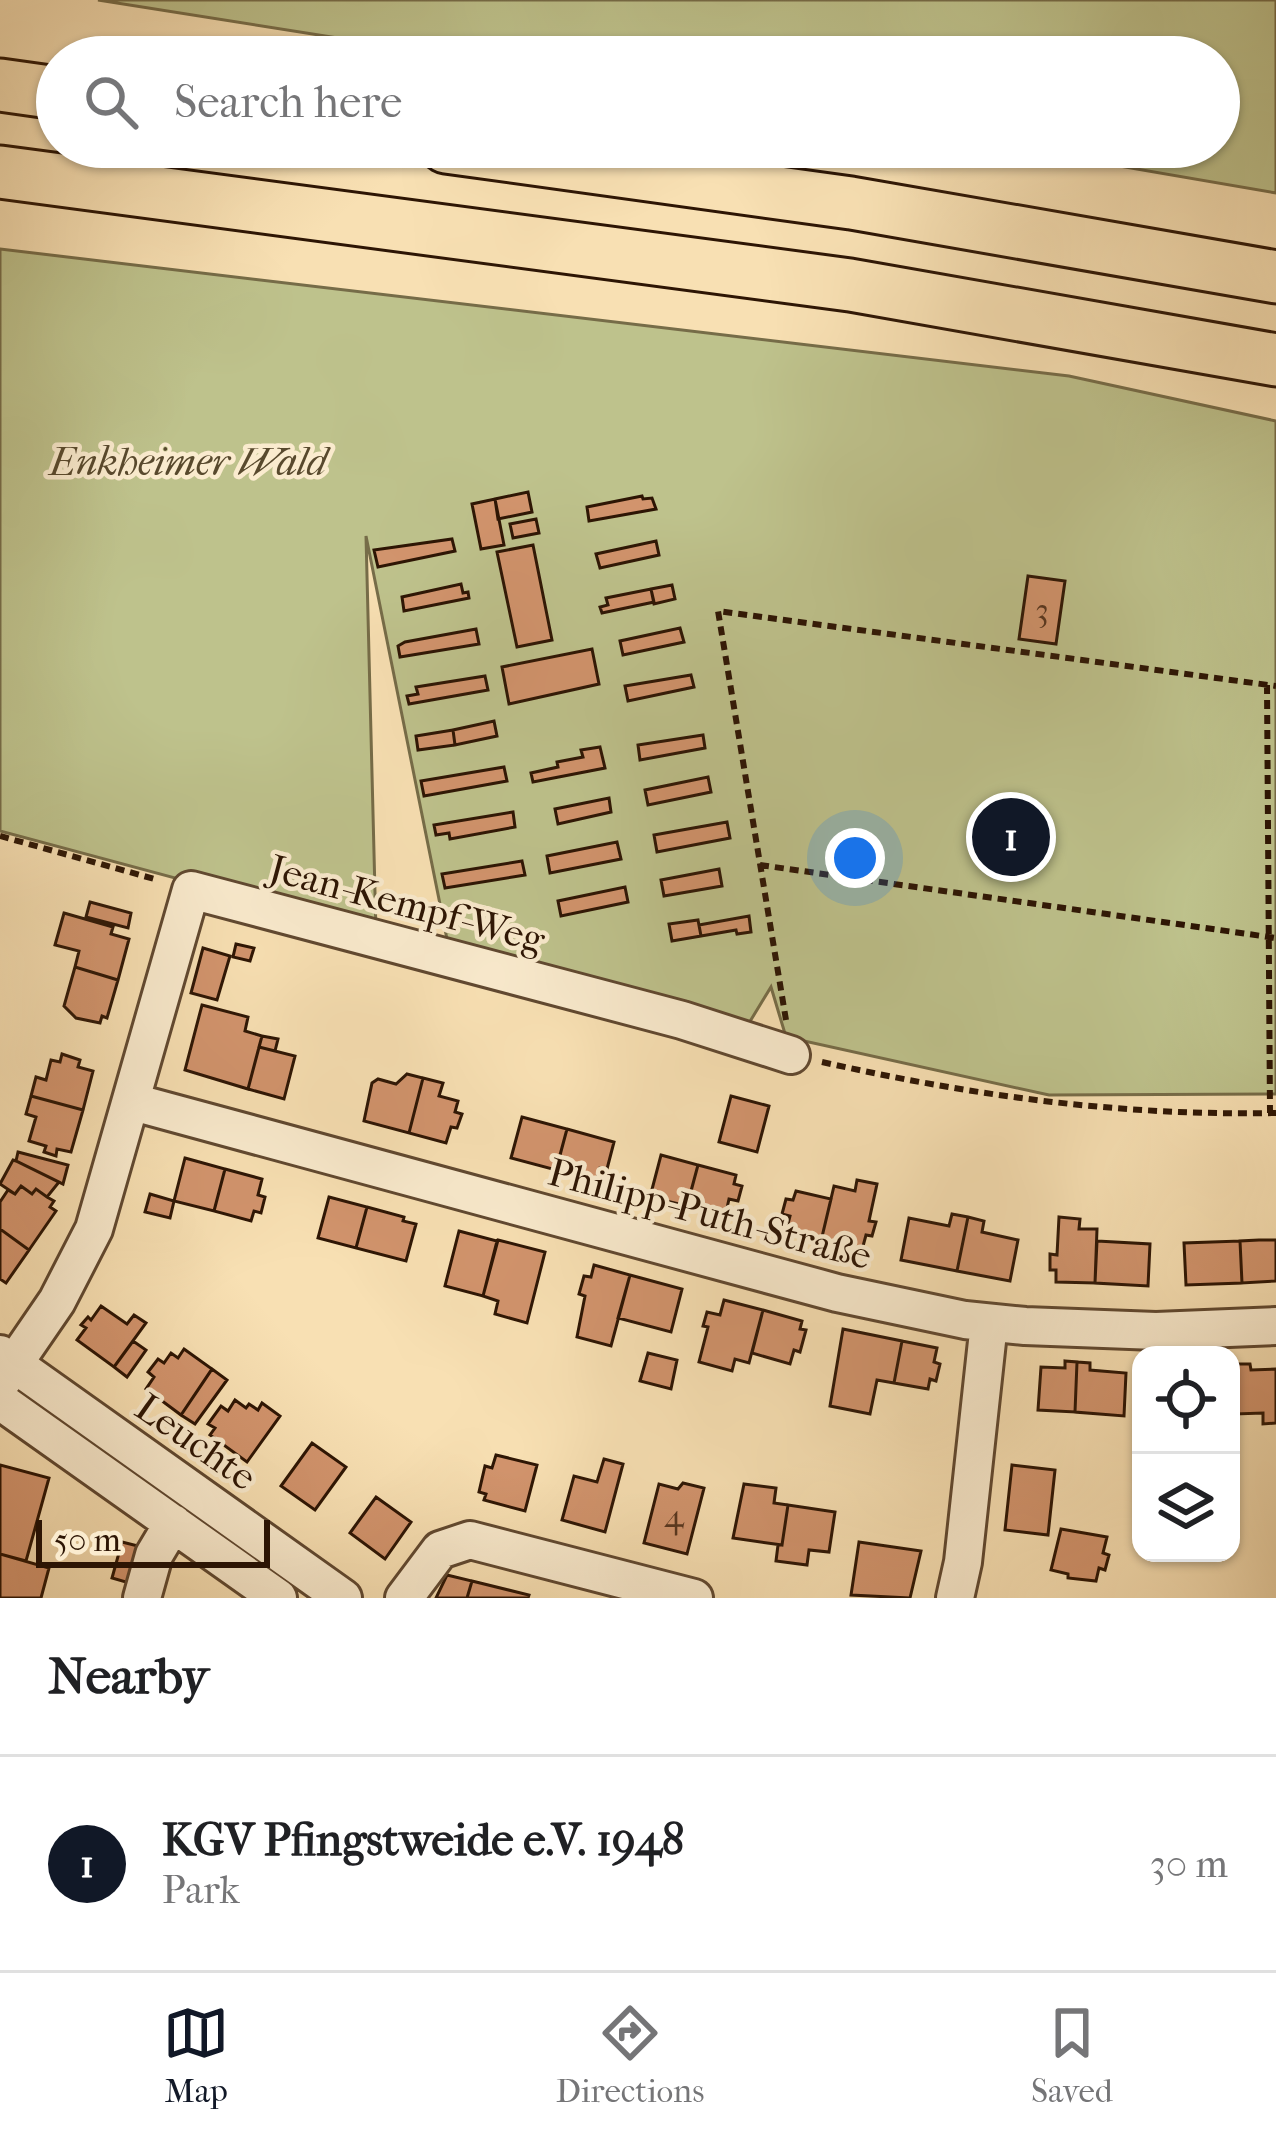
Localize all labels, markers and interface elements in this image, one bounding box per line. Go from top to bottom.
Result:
search box [36,36,1240,168]
icon: search [78,69,144,135]
text: Search here [174,76,402,129]
park label: Enkheimer Wald [48,439,332,485]
house number: 3 [1035,591,1049,630]
pin: 1 [972,792,1050,882]
your location [825,828,885,888]
street label: Jean-Kempf-Weg [261,844,551,963]
street label: Philipp-Puth-Straße [543,1149,877,1279]
map controls [1132,1346,1240,1562]
button: locate [1132,1346,1240,1454]
street label: Leuchte [127,1384,265,1500]
button: layers [1132,1454,1240,1562]
house number: 4 [664,1497,685,1536]
scale bar [36,1514,270,1567]
text: 50 m [54,1521,121,1560]
text: Nearby [48,1646,209,1706]
text: KGV Pfingstweide e.V. 1948 [162,1814,684,1867]
text: 1 [80,1841,94,1887]
text: 30 m [1150,1841,1228,1887]
text: Park [162,1867,240,1913]
tab: Map [163,2000,229,2111]
tab: Directions [556,2000,704,2111]
tab: Saved [1031,2000,1113,2111]

